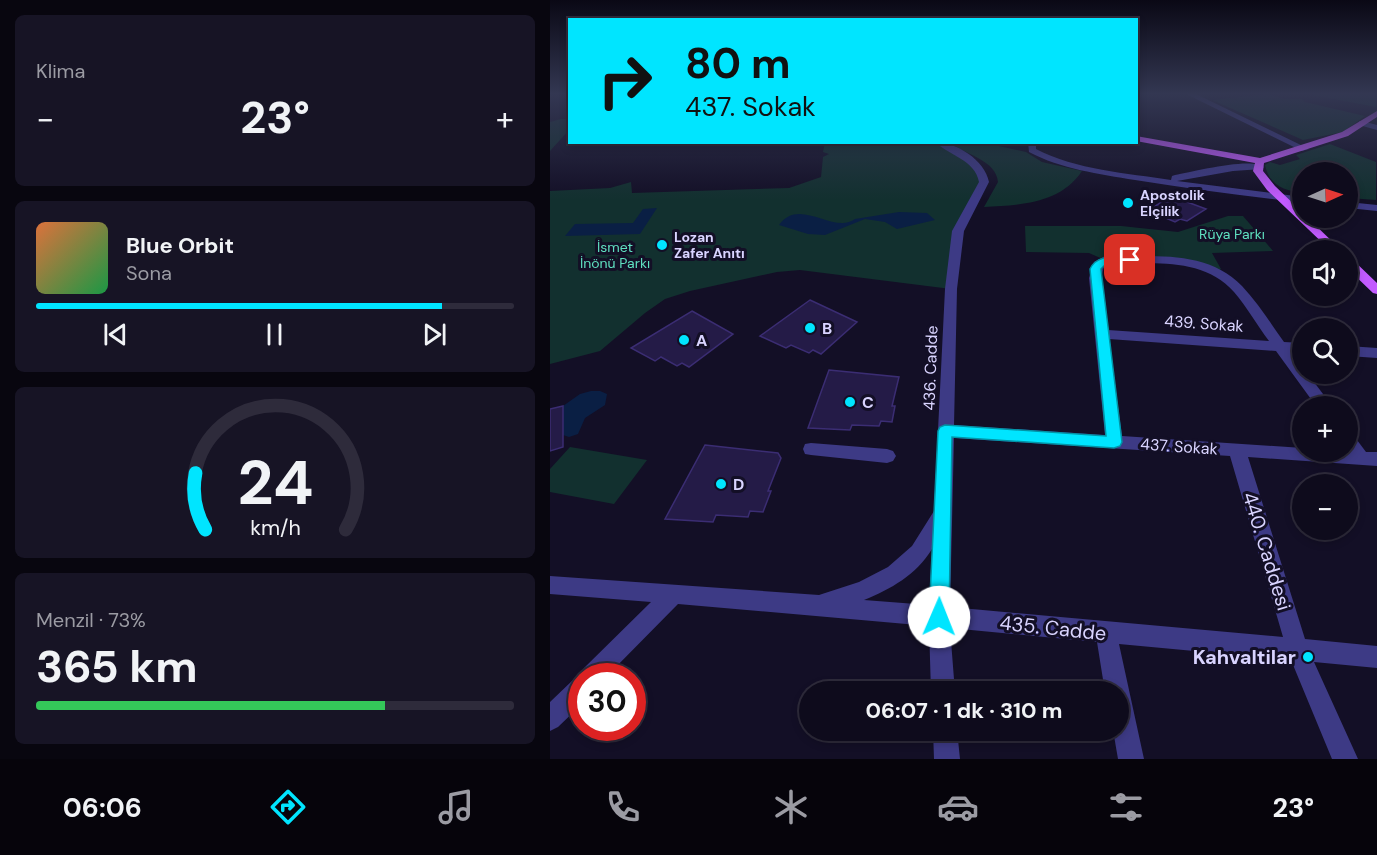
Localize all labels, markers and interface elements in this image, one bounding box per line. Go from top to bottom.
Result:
text: 80 m [685,36,791,91]
icon: right [586,42,664,120]
text: Klima [36,58,85,84]
text: 23° [240,88,310,147]
text: 437. Sokak [685,89,816,124]
text: − [36,97,54,140]
text: + [496,97,514,140]
north arrow [1292,162,1358,228]
map controls [1292,162,1358,540]
place label: Apostolik Elçilik [1140,186,1205,220]
marker: Apostolik Elçilik [1121,196,1135,210]
park label: Rüya Parkı [1199,225,1265,243]
place label: Lozan Zafer Anıtı [674,228,745,262]
text: Blue Orbit [126,231,234,260]
pin [1104,234,1155,285]
park label: İsmet İnönü Parkı [580,238,650,272]
marker: Lozan Zafer Anıtı [655,238,669,252]
button: sound [1292,240,1358,306]
icon: arrive [1113,243,1146,276]
text: Sona [126,260,172,286]
street label: 439. Sokak [1164,310,1244,337]
icon: previous [99,318,132,351]
icon: pause [258,318,291,351]
icon: next [418,318,451,351]
place label: B [822,318,832,339]
button: search [1292,318,1358,384]
marker: B [803,321,817,335]
street label: 436. Cadde [919,325,942,411]
place label: A [696,330,707,351]
marker: A [677,333,691,347]
place label: C [862,392,874,413]
marker: C [843,395,857,409]
button: + [1292,396,1358,462]
street label: 437. Sokak [1140,433,1218,460]
text: 24 [237,442,313,523]
place label: D [733,474,744,495]
button: − [1292,474,1358,540]
marker: D [714,477,728,491]
street label: 440. Caddesi [1237,489,1297,613]
text: km/h [250,514,300,542]
position arrow [907,585,971,649]
text: Menzil · 73% [36,607,146,633]
street label: 435. Cadde [998,609,1108,647]
text: 365 km [36,637,198,696]
place label: Kahvaltilar [1193,644,1296,670]
marker: Kahvaltilar [1301,650,1315,664]
speed limit sign: 30 [568,663,646,741]
text: 06:07 · 1 dk · 310 m [866,696,1062,725]
icon: directions [267,786,309,828]
icon: music [435,786,477,828]
icon: phone [602,786,644,828]
icon: climate [770,786,812,828]
icon: car [937,786,979,828]
icon: filters [1105,786,1147,828]
text: 06:06 [63,790,142,825]
text: 23° [1272,790,1314,825]

